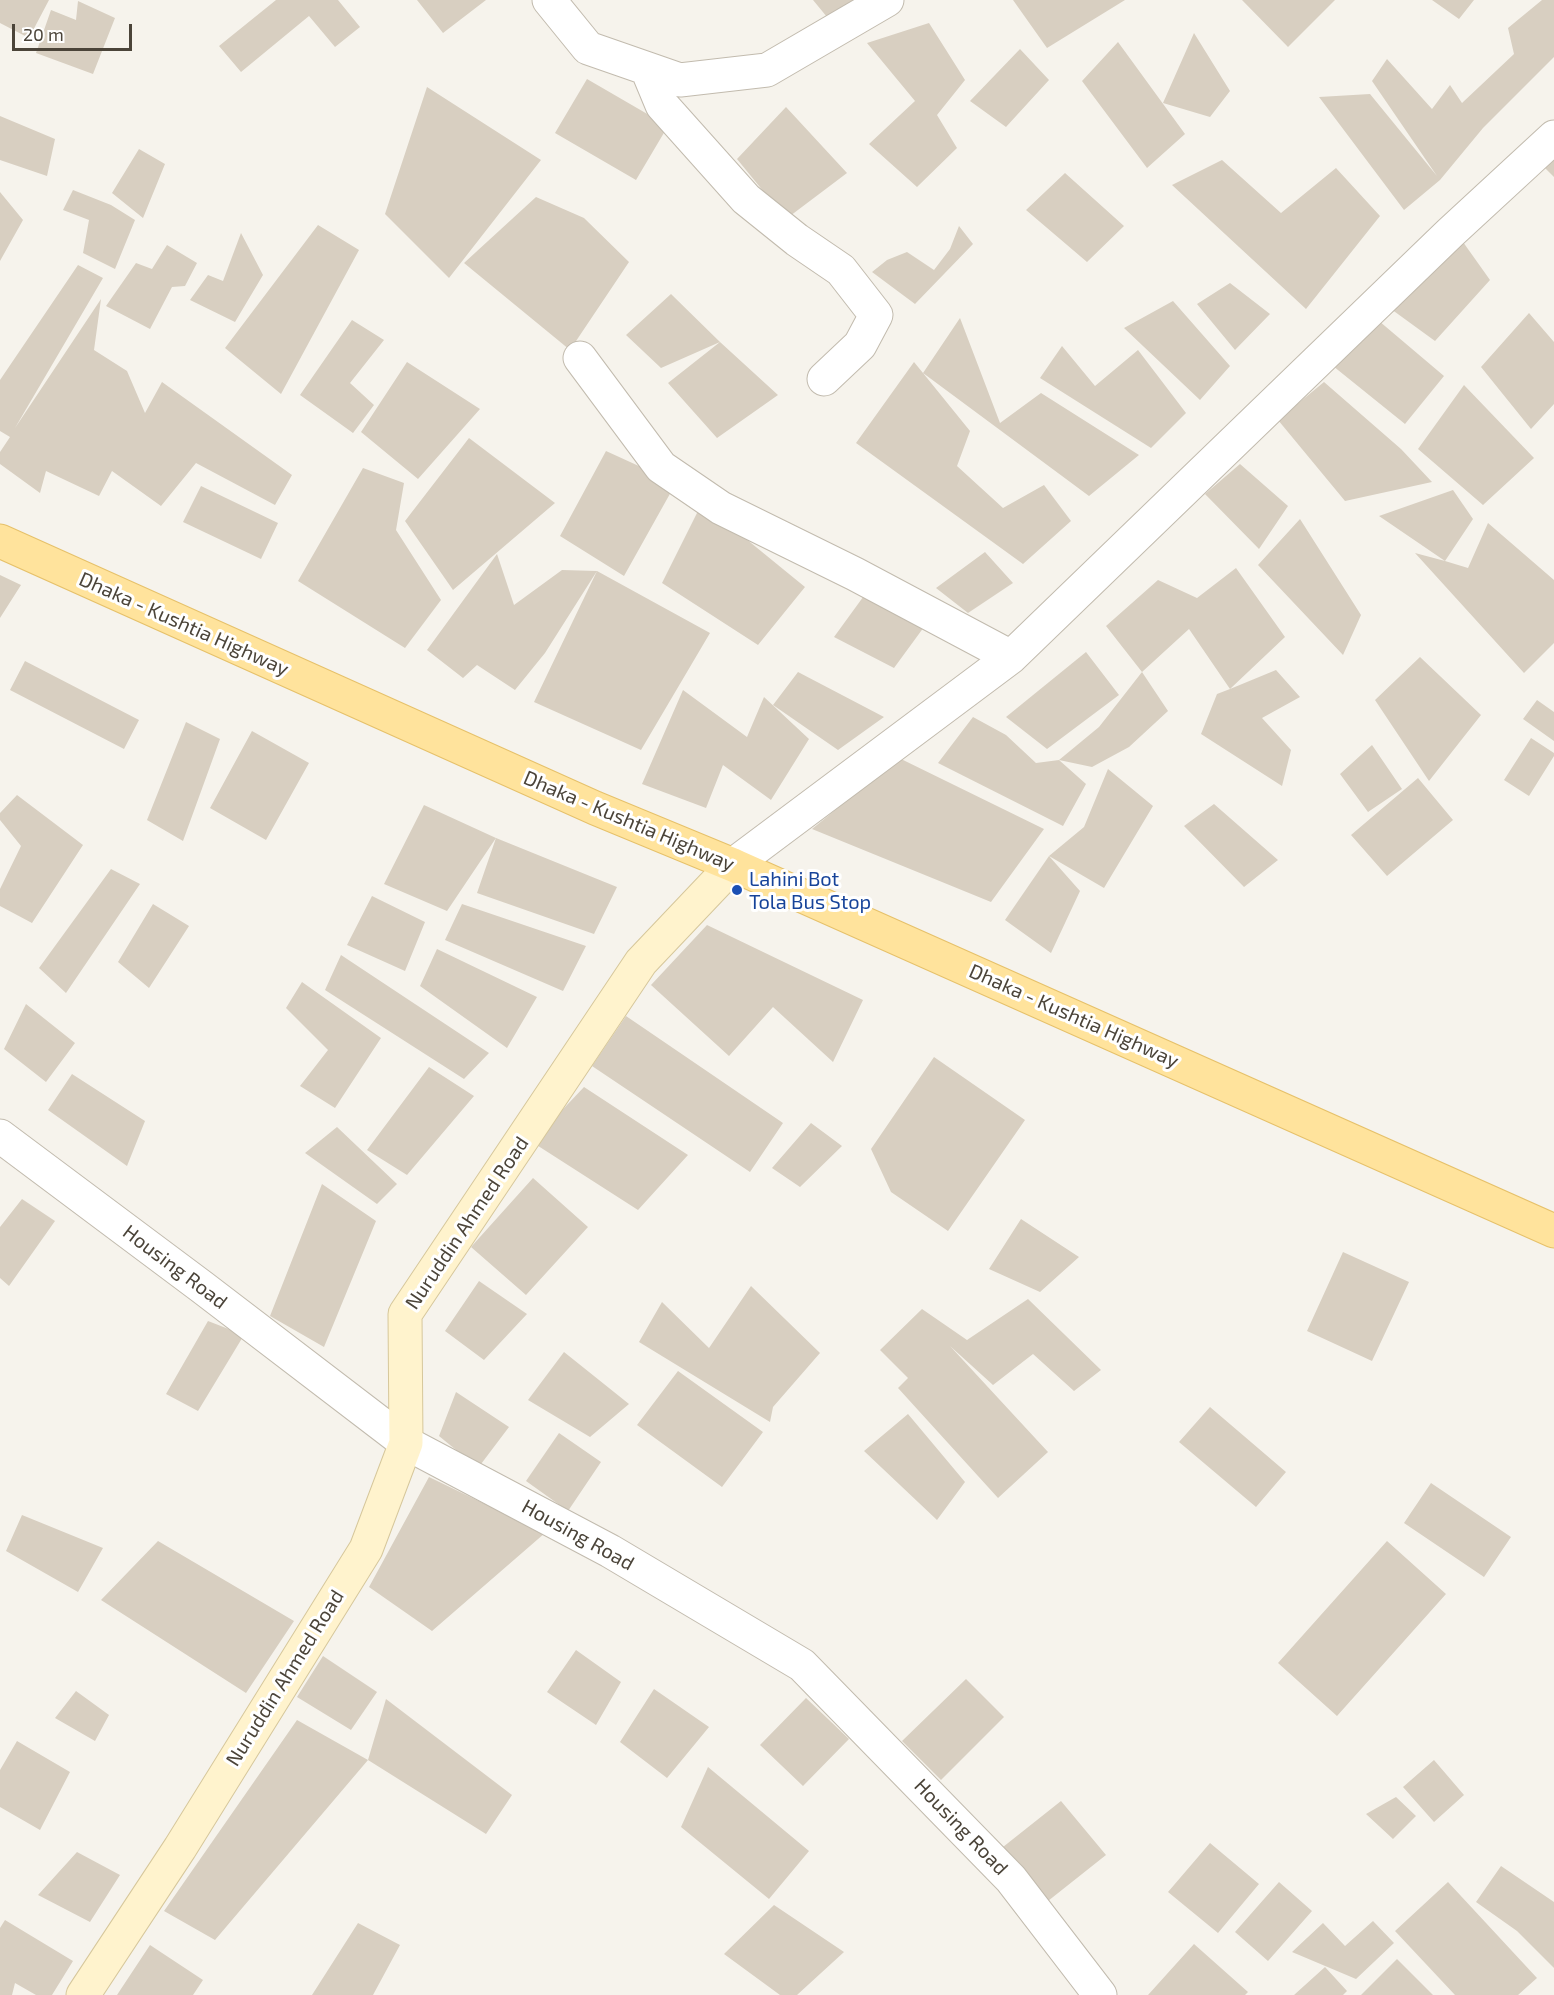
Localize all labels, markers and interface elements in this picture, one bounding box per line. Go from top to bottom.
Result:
scale bar [15,12,135,50]
text: 20 m [23,23,64,45]
street label: Dhaka - Kushtia Highway [75,567,293,681]
street label: Dhaka - Kushtia Highway [520,766,738,876]
place label: Lahini Bot Tola Bus Stop [749,867,871,914]
marker: Lahini Bot Tola Bus Stop [730,883,744,897]
street label: Dhaka - Kushtia Highway [965,959,1183,1073]
street label: Nuruddin Ahmed Road [400,1132,534,1314]
street label: Housing Road [118,1220,232,1314]
street label: Housing Road [518,1494,638,1576]
street label: Nuruddin Ahmed Road [221,1585,349,1771]
street label: Housing Road [909,1774,1013,1880]

